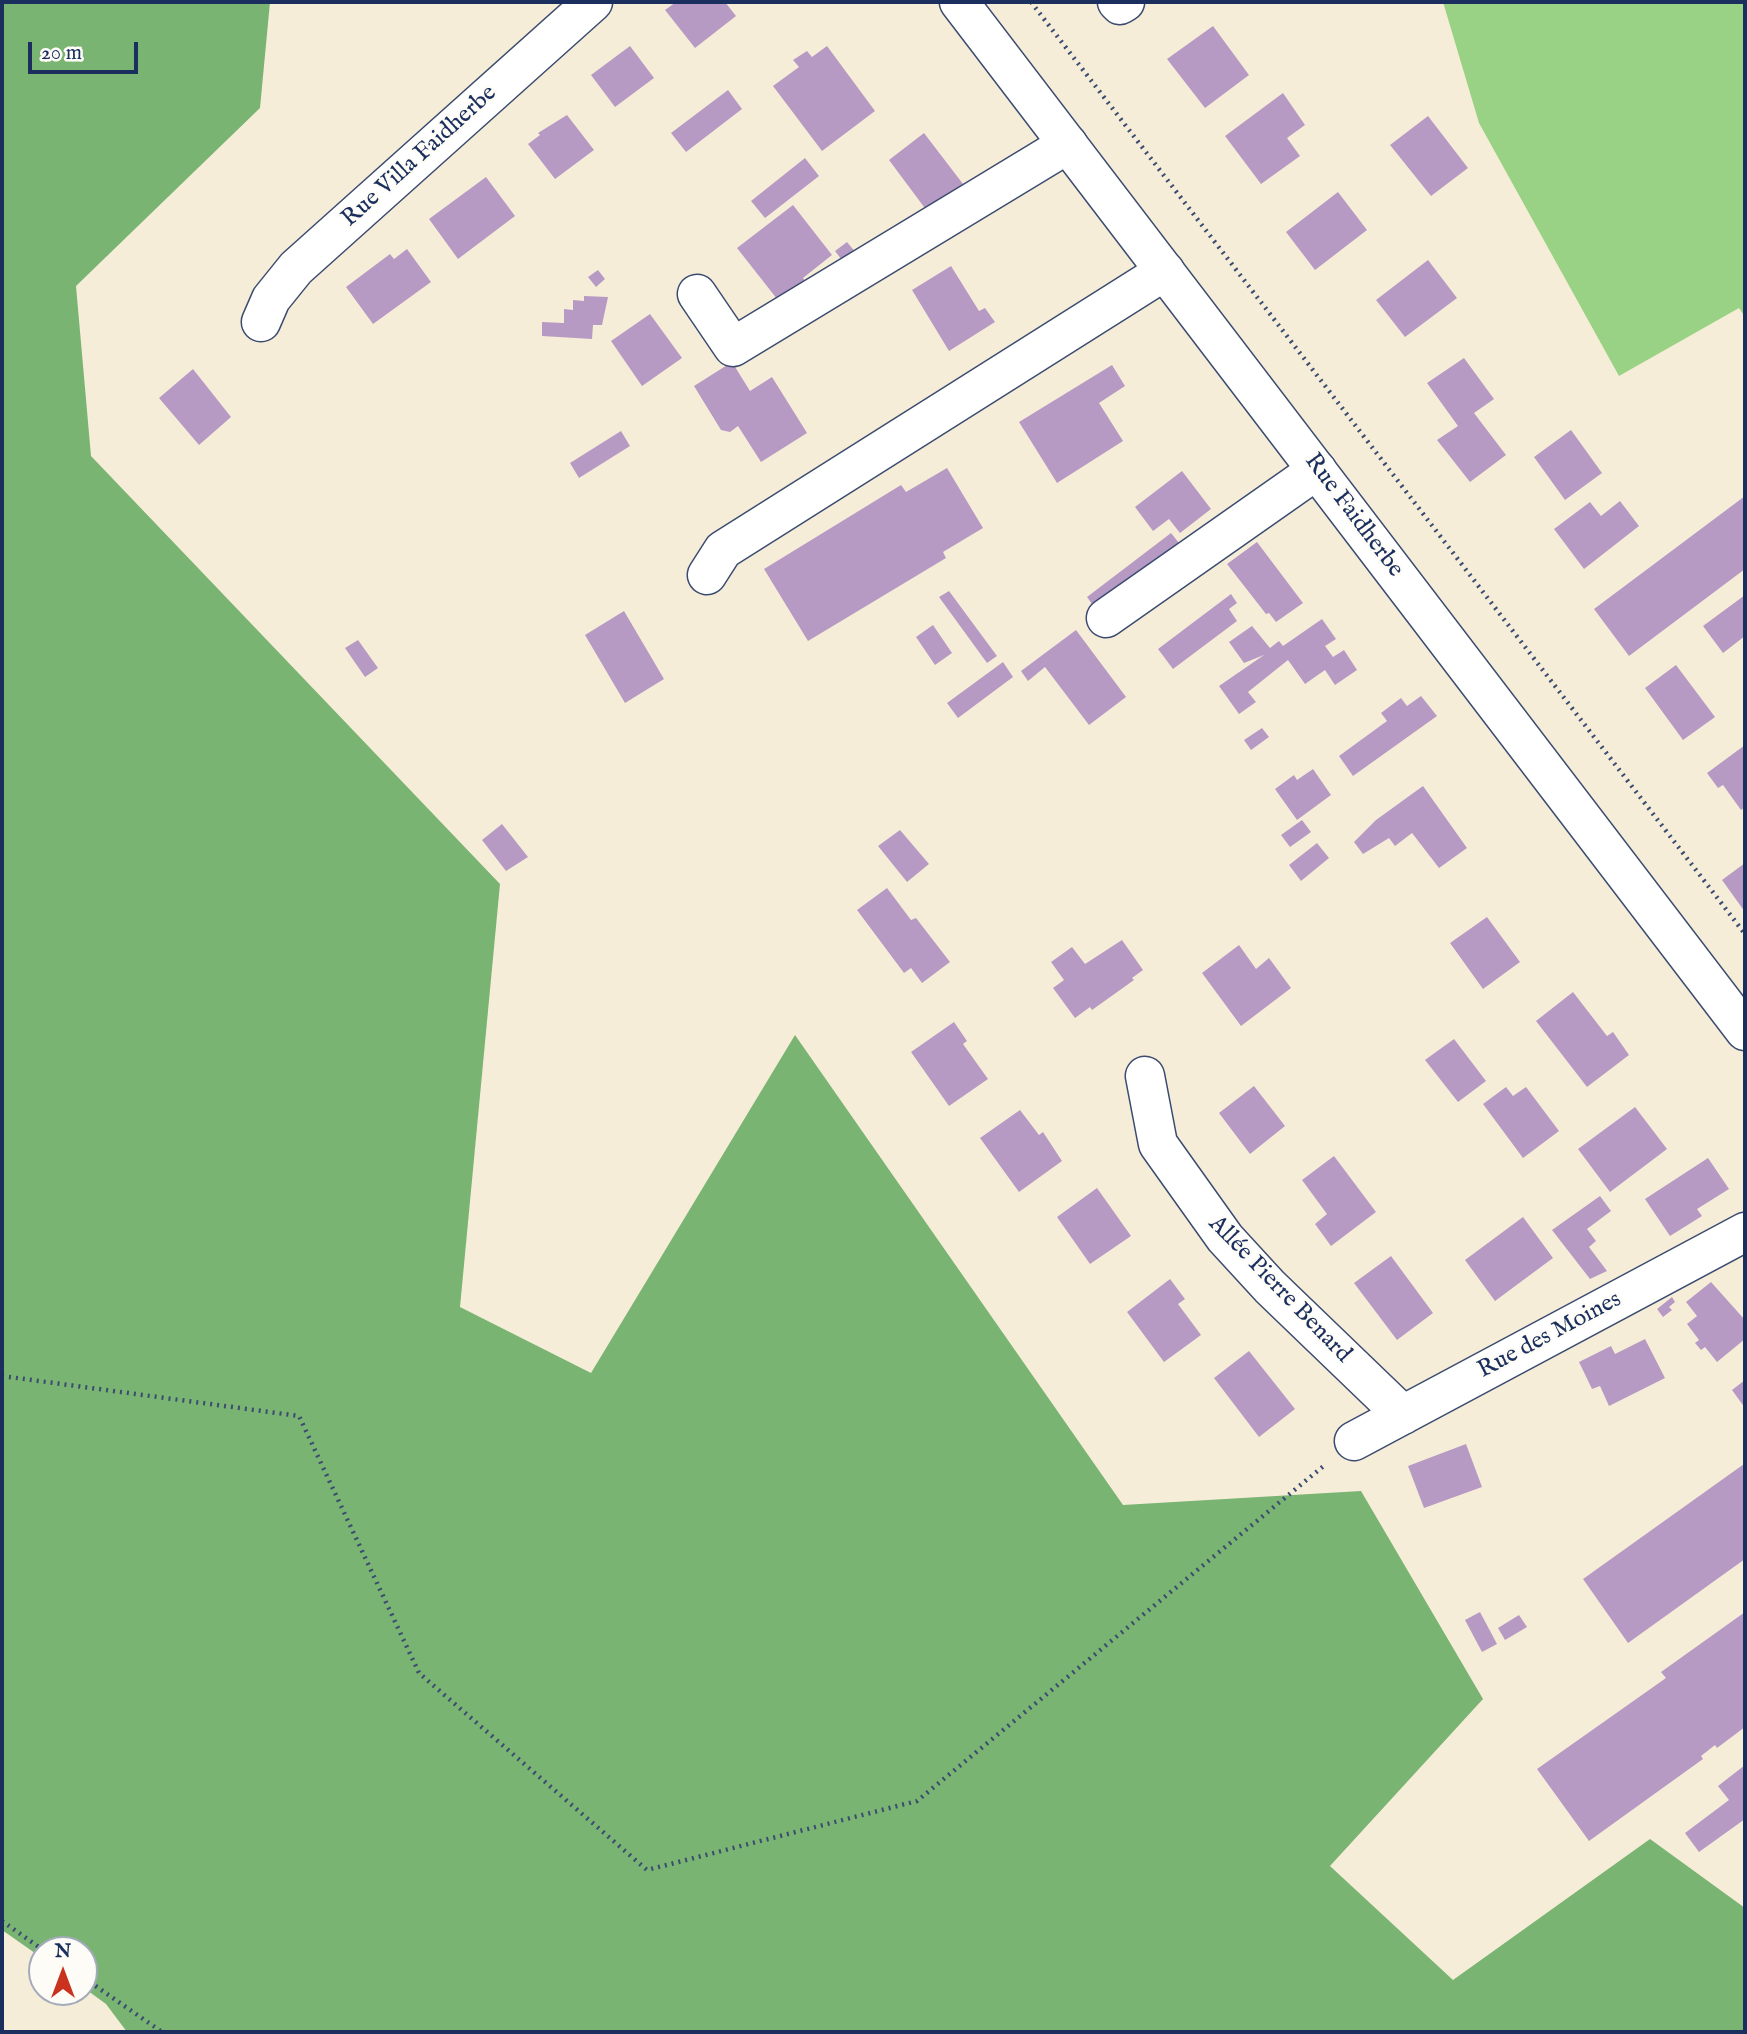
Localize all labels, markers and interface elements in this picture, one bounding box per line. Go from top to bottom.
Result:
scale bar [32,28,142,72]
text: 20 m [41,40,82,67]
street label: Rue Villa Faidherbe [337,80,503,234]
street label: Rue Faidherbe [1297,448,1409,584]
street label: Allée Pierre Benard [1202,1210,1356,1370]
street label: Rue des Moines [1473,1286,1627,1386]
north arrow [28,1936,98,2006]
text: N [55,1940,71,1964]

